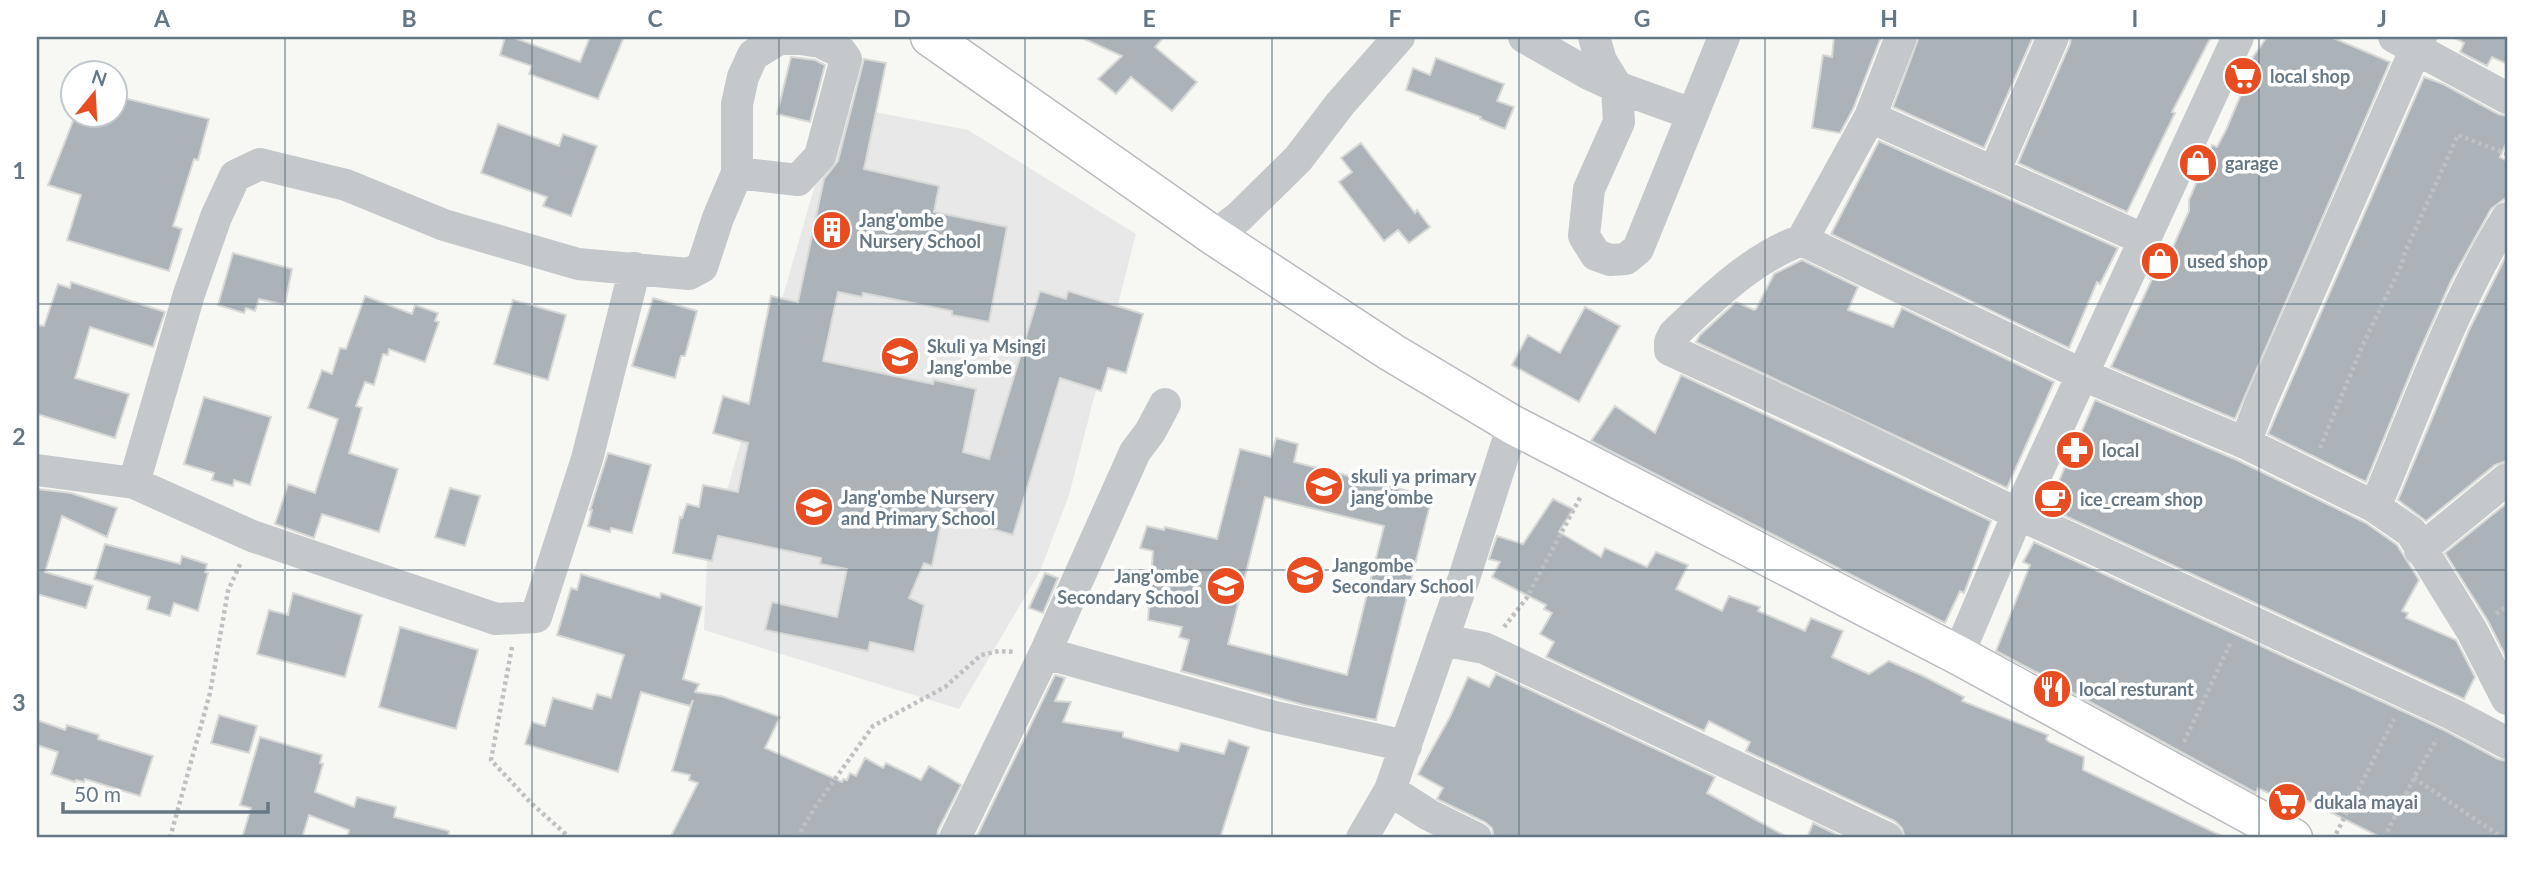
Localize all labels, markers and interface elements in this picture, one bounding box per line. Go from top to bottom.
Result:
text: A [153,4,171,32]
text: B [401,4,417,32]
text: C [647,4,663,32]
text: D [893,4,911,32]
text: E [1142,4,1156,32]
text: F [1388,4,1402,32]
text: G [1634,4,1650,32]
text: H [1880,4,1898,32]
text: I [2132,4,2138,32]
text: J [2377,4,2387,32]
supermarket icon: local shop [2222,55,2264,97]
north arrow [60,60,130,130]
text: N [89,64,110,91]
place label: local shop [2270,65,2350,87]
shop icon: garage [2177,142,2219,184]
place label: garage [2225,152,2279,174]
text: 1 [12,156,26,184]
building icon: Jang'ombe Nursery School [811,209,853,251]
place label: Jang'ombe Nursery School [859,209,981,252]
shop icon: used shop [2139,240,2181,282]
place label: used shop [2187,250,2268,272]
school or university icon: Skuli ya Msingi Jang'ombe [879,335,921,377]
place label: Skuli ya Msingi Jang'ombe [927,335,1046,378]
text: 2 [12,422,26,450]
pharmacy icon: local [2054,429,2096,471]
place label: local [2102,439,2139,461]
school or university icon: skuli ya primary jang'ombe [1303,465,1345,507]
place label: skuli ya primary jang'ombe [1350,465,1477,508]
cafe icon: ice_cream shop [2032,478,2074,520]
school or university icon: Jang'ombe Nursery and Primary School [793,486,835,528]
place label: Jang'ombe Nursery and Primary School [841,486,995,529]
place label: ice_cream shop [2080,488,2203,510]
school or university icon: Jangombe Secondary School [1284,554,1326,596]
place label: Jangombe Secondary School [1332,554,1474,597]
place label: Jang'ombe Secondary School [1057,565,1199,608]
school or university icon: Jang'ombe Secondary School [1205,565,1247,607]
restaurant icon: local resturant [2031,668,2073,710]
place label: local resturant [2079,678,2194,700]
text: 3 [12,688,26,716]
scale bar [63,770,268,814]
text: 50 m [74,781,121,806]
supermarket icon: dukala mayai [2266,781,2308,823]
place label: dukala mayai [2314,791,2418,813]

